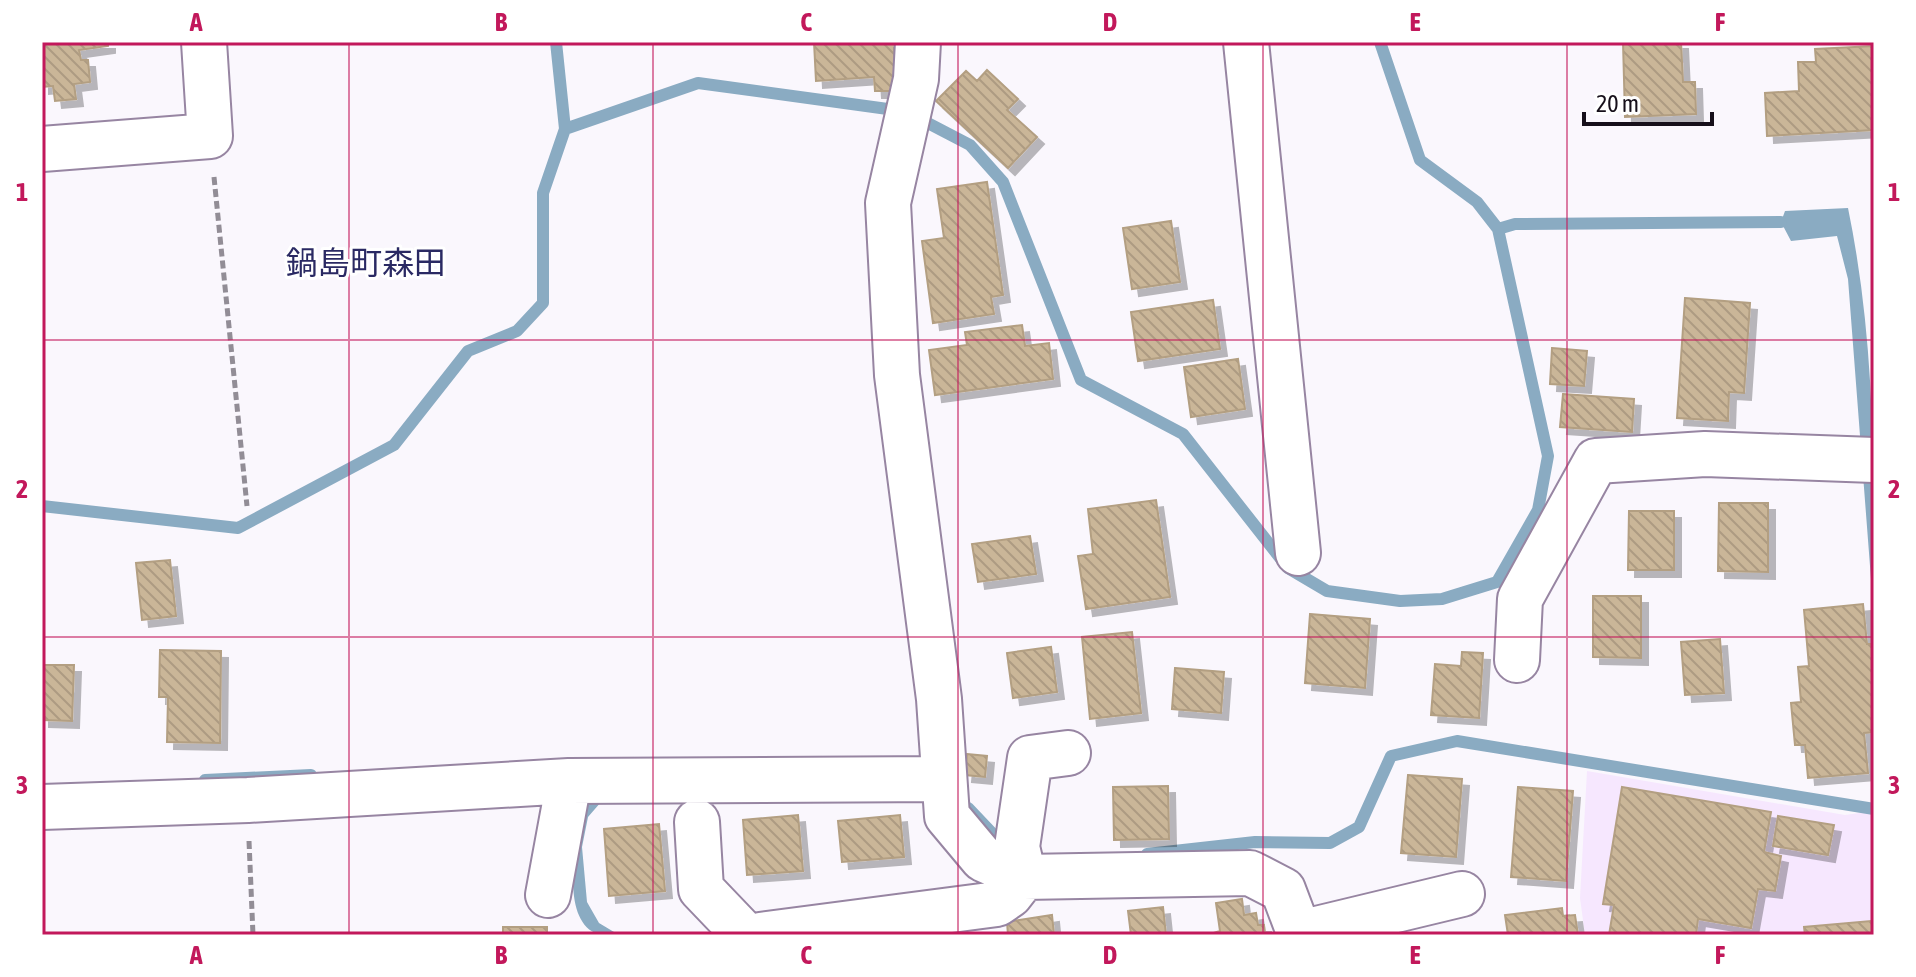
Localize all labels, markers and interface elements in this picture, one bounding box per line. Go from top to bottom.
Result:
text: A [189,7,203,37]
text: B [495,7,508,37]
text: C [800,7,812,37]
text: D [1103,7,1117,37]
text: E [1409,7,1421,37]
text: F [1715,7,1726,37]
scale bar [1584,76,1712,126]
text: 20 m [1596,90,1639,117]
text: 1 [16,177,28,207]
text: 1 [1888,177,1900,207]
district label: 鍋島町森田 [286,244,446,281]
text: 2 [16,474,28,504]
text: 2 [1888,474,1900,504]
text: 3 [16,770,28,800]
text: 3 [1888,770,1900,800]
text: A [189,940,203,970]
text: B [495,940,508,970]
text: C [800,940,812,970]
text: D [1103,940,1117,970]
text: E [1409,940,1421,970]
text: F [1715,940,1726,970]

